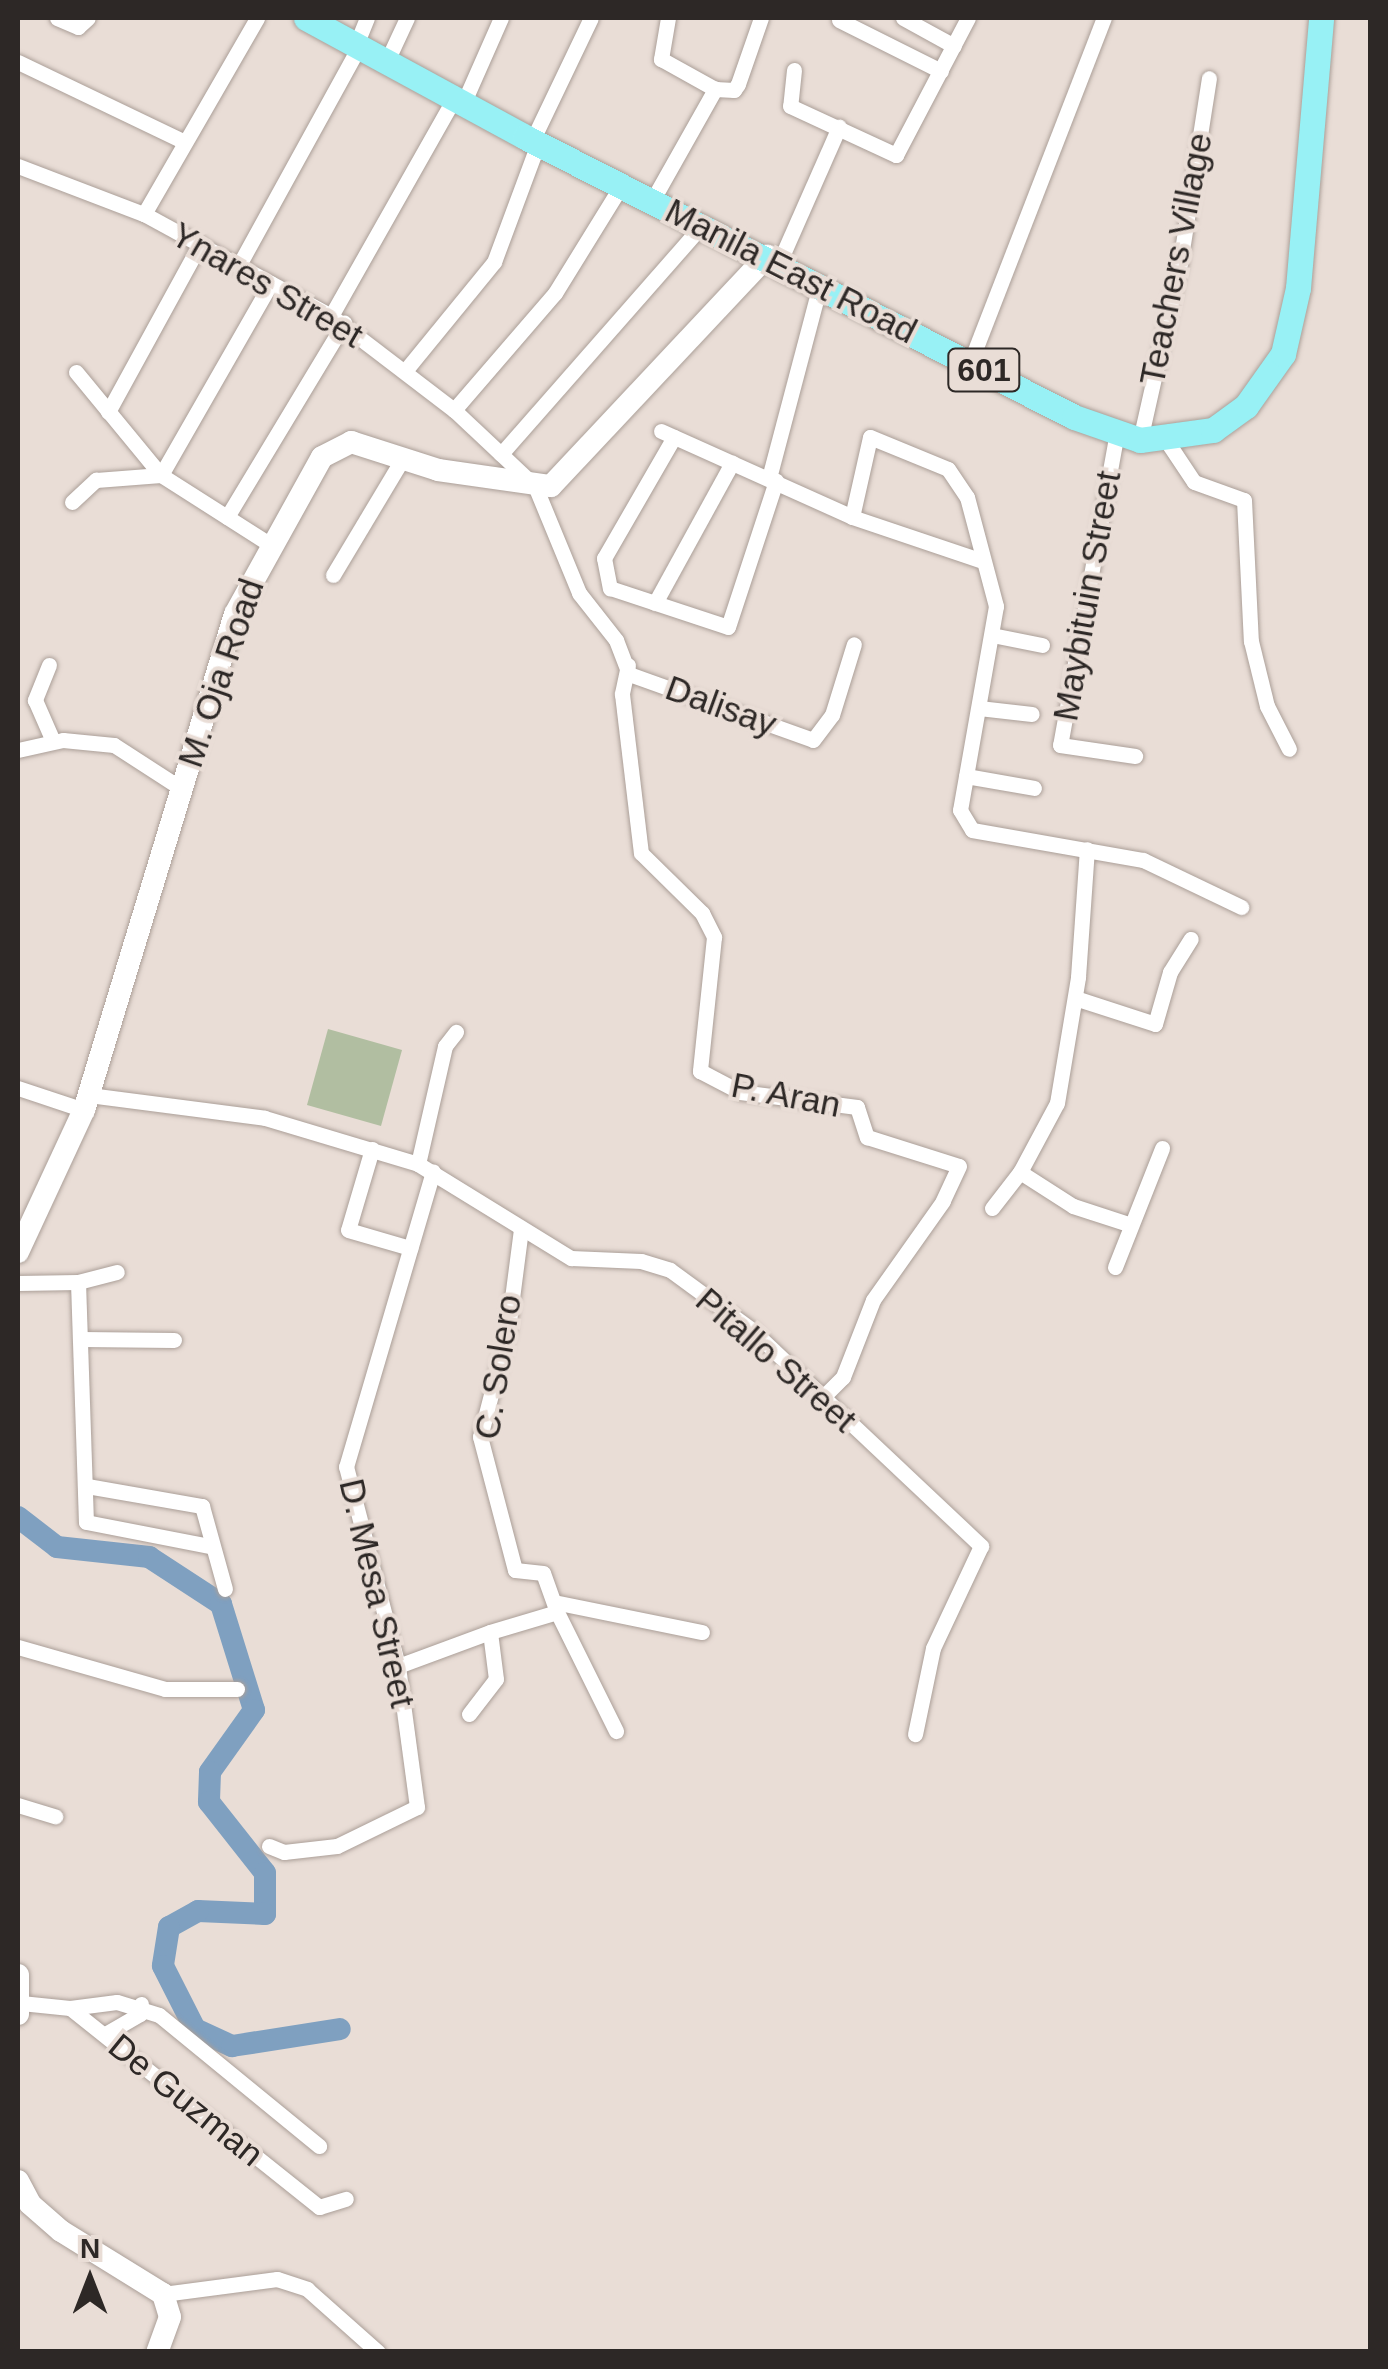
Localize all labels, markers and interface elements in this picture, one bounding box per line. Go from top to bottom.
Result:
street label: Teachers Village [1131,129,1221,389]
street label: Manila East Road [658,190,924,352]
street label: Ynares Street [164,213,370,357]
road number: 601 [946,343,1022,397]
street label: Maybituin Street [1044,468,1130,724]
street label: M. Oja Road [169,573,273,773]
street label: Dalisay [660,667,782,745]
street label: P. Aran [727,1064,845,1126]
street label: Pitallo Street [687,1279,865,1441]
street label: C. Solero [466,1292,530,1442]
street label: D. Mesa Street [330,1475,424,1711]
street label: De Guzman [100,2025,272,2175]
north arrow [40,2229,140,2329]
text: N [80,2233,100,2264]

